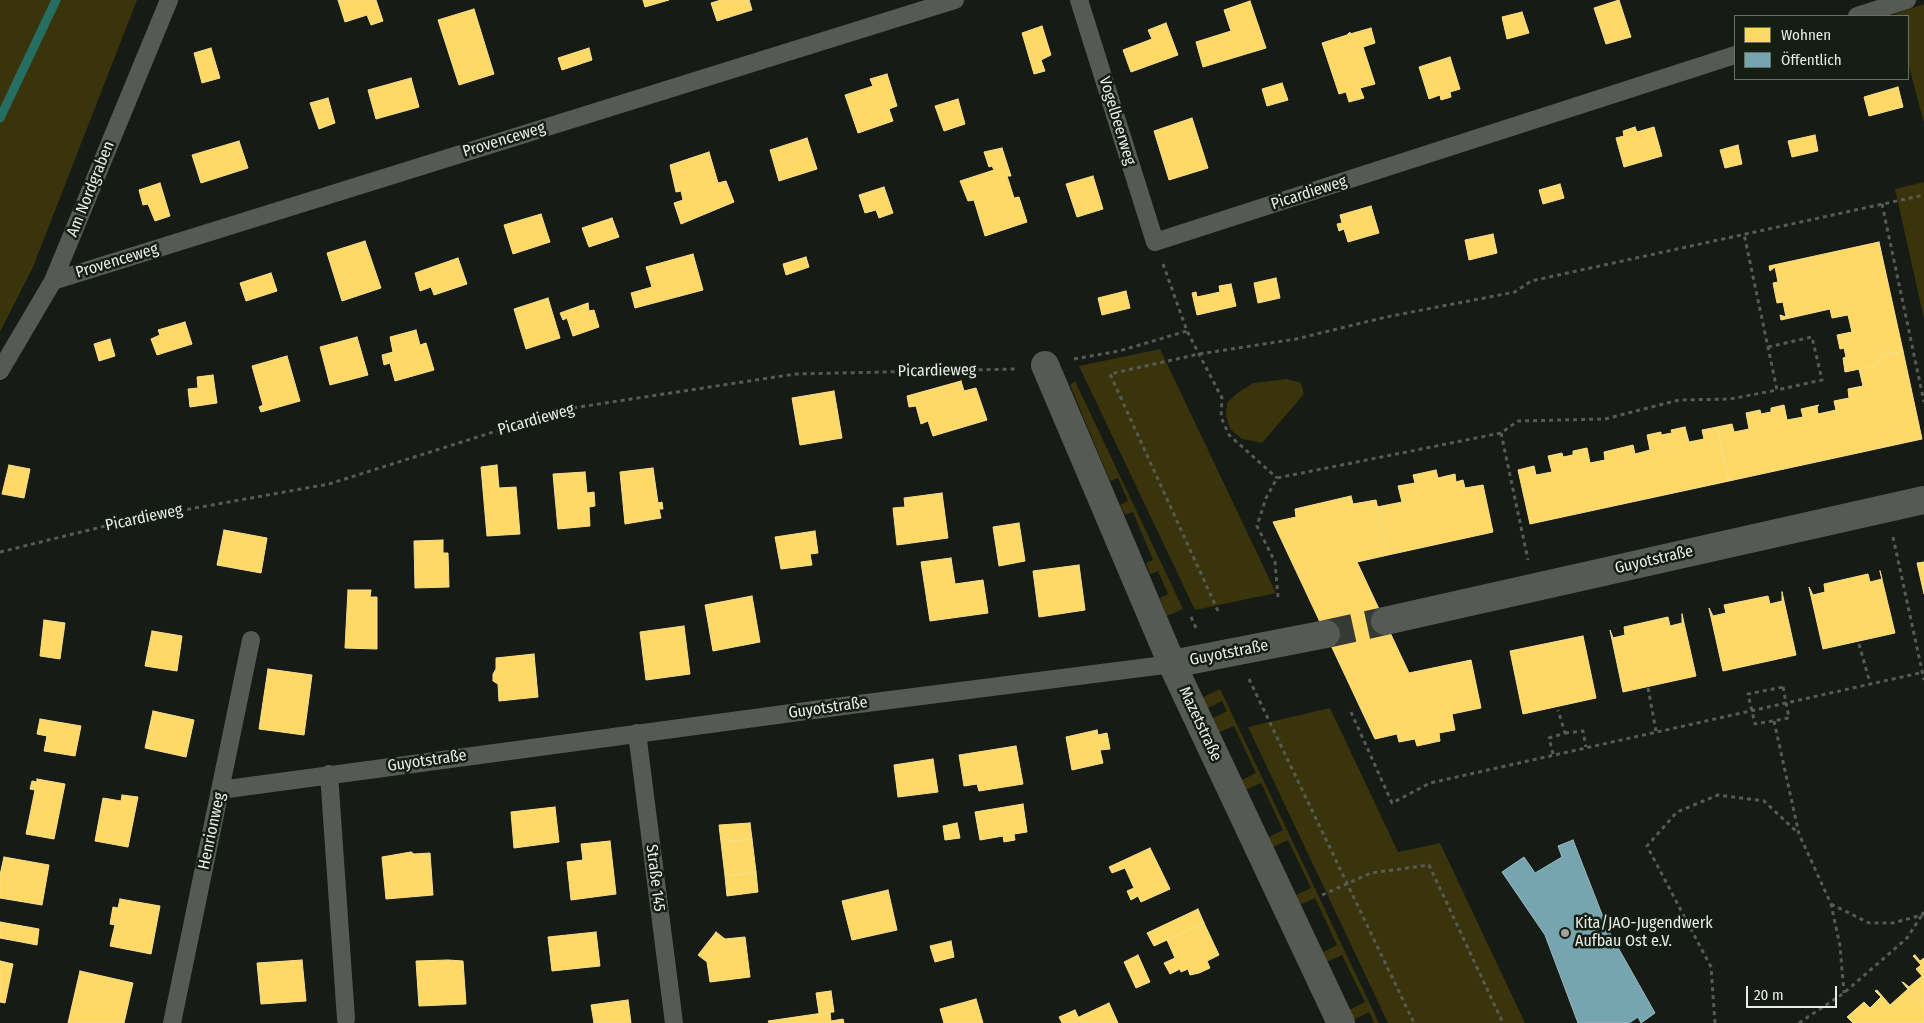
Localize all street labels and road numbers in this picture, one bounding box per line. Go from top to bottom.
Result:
street label: Vogelbeerweg [1094,75,1140,167]
street label: Provenceweg [460,118,548,162]
street label: Am Nordgraben [63,138,119,240]
street label: Picardieweg [1269,172,1349,214]
street label: Provenceweg [73,239,161,283]
street label: Picardieweg [898,361,976,381]
street label: Picardieweg [496,400,576,440]
street label: Picardieweg [104,500,184,536]
street label: Guyotstraße [1613,542,1695,578]
street label: Guyotstraße [1188,636,1270,670]
street label: Mazetstraße [1174,684,1226,764]
street label: Guyotstraße [787,693,869,723]
street label: Guyotstraße [386,746,468,776]
street label: Henrionweg [194,791,230,871]
street label: Straße 145 [641,843,669,913]

